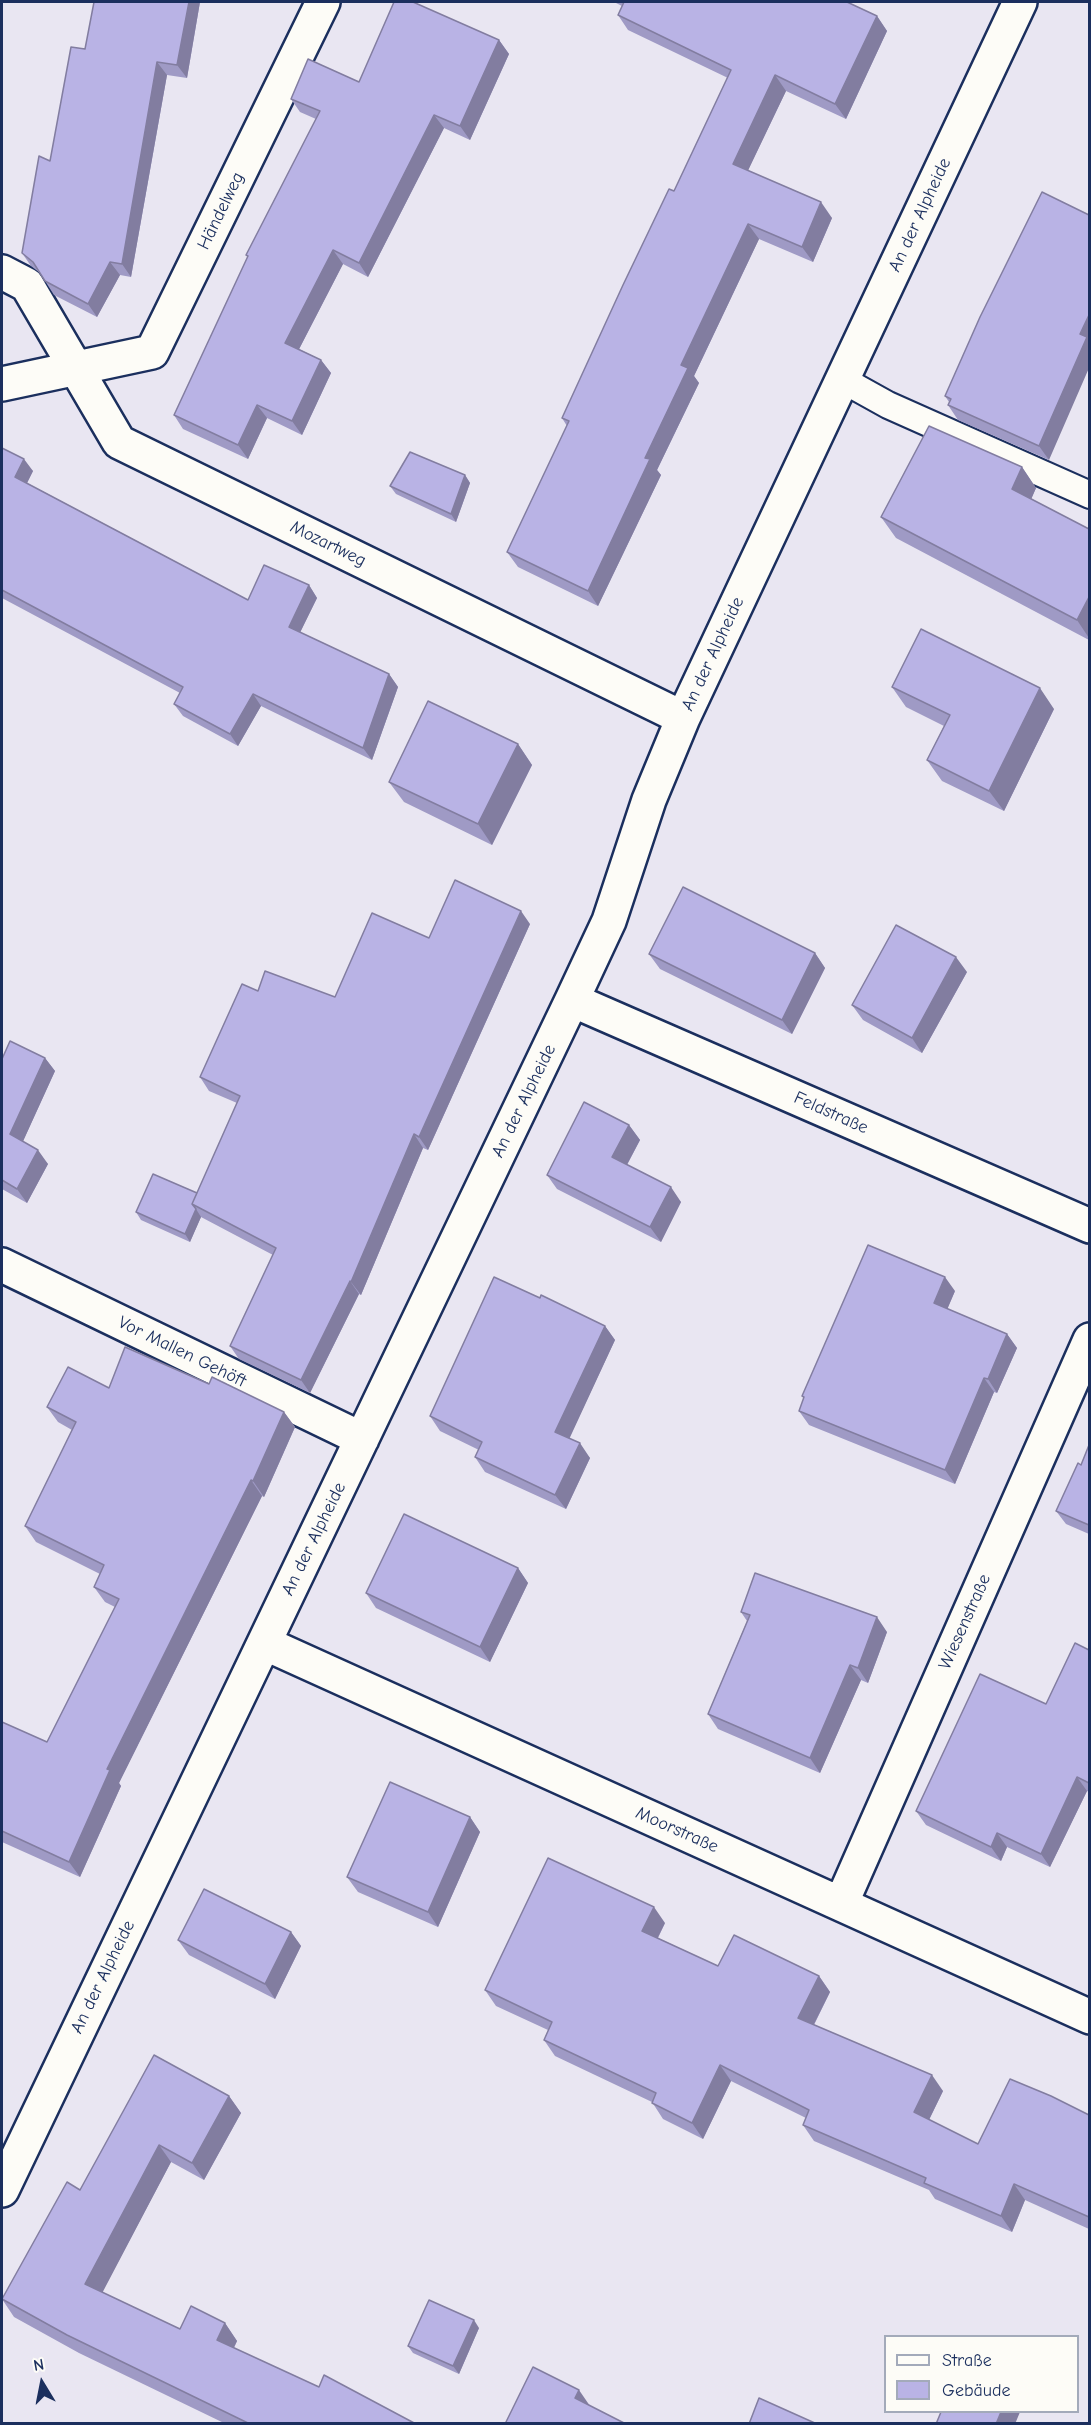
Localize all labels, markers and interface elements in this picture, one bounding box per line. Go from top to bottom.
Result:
street label: An der Alpheide [884,155,956,275]
street label: Händelweg [193,169,249,253]
street label: Mozartweg [286,516,370,572]
street label: An der Alpheide [677,594,749,714]
street label: An der Alpheide [487,1041,561,1161]
street label: Feldstraße [790,1087,872,1139]
street label: Vor Mallen Gehöft [115,1312,249,1392]
street label: An der Alpheide [277,1479,351,1599]
street label: Wiesenstraße [934,1571,996,1673]
street label: Moorstraße [632,1802,722,1858]
street label: An der Alpheide [66,1917,140,2037]
legend [884,2335,1079,2413]
text: Straße [942,2350,992,2371]
north arrow [12,2353,72,2413]
text: N [32,2356,46,2375]
text: Gebäude [942,2380,1011,2401]

